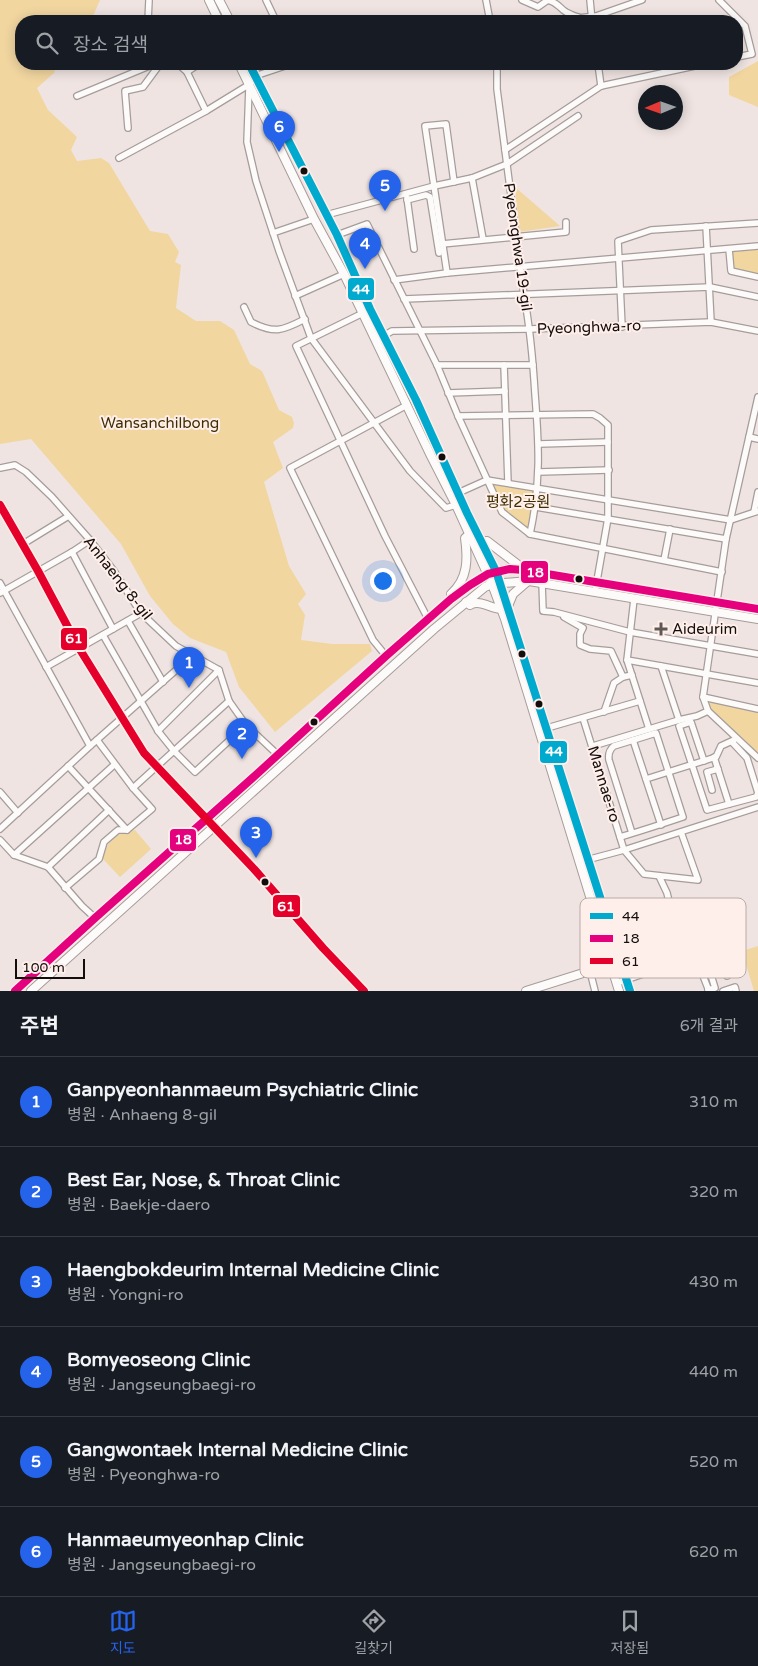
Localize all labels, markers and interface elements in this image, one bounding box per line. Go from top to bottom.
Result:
search box [15,15,743,70]
icon: search [33,29,61,57]
text: 장소 검색 [73,34,148,56]
north arrow [638,85,683,130]
pin: 6 [263,111,295,152]
unlabelled marker [299,166,309,176]
pin: 5 [369,170,401,211]
street label: Pyeonghwa 19-gil [500,182,536,312]
pin: 4 [349,228,381,269]
line badge: 44 [347,277,375,301]
text: 44 [352,281,370,298]
street label: Pyeonghwa-ro [537,316,641,338]
park label: Wansanchilbong [101,414,219,432]
unlabelled marker [437,452,447,462]
park label: 평화2공원 [486,493,550,511]
street label: Anhaeng 8-gil [80,533,156,623]
line badge: 18 [520,560,549,584]
text: 18 [526,564,544,581]
your location [370,568,396,594]
unlabelled marker [574,574,584,584]
place label: Aideurim [672,620,737,638]
marker: Aideurim [654,622,668,636]
line badge: 61 [60,627,88,651]
text: 61 [65,630,83,647]
pin: 1 [173,647,205,688]
unlabelled marker [517,649,527,659]
unlabelled marker [534,699,544,709]
unlabelled marker [309,717,319,727]
pin: 2 [226,718,258,759]
line badge: 44 [539,740,568,764]
text: 44 [545,743,563,760]
street label: Mannae-ro [584,744,624,824]
pin: 3 [240,817,272,858]
line badge: 18 [169,828,197,852]
text: 18 [174,831,192,848]
unlabelled marker [260,877,270,887]
line badge: 61 [272,894,301,918]
text: 61 [277,898,295,915]
legend [580,898,746,978]
text: 44 [622,908,640,925]
text: 18 [622,930,640,947]
text: 61 [622,953,640,970]
scale bar [15,956,85,979]
text: 100 m [22,959,65,976]
text: 주변 [20,1014,59,1039]
text: 6개 결과 [680,1016,738,1036]
text: Ganpyeonhanmaeum Psychiatric Clinic [67,1079,418,1101]
text: 1 [31,1092,41,1112]
text: 310 m [689,1092,738,1112]
text: 병원 · Anhaeng 8-gil [67,1105,217,1125]
text: Best Ear, Nose, & Throat Clinic [67,1169,340,1191]
text: 2 [31,1182,41,1202]
text: 320 m [689,1182,738,1202]
text: 병원 · Baekje-daero [67,1195,210,1215]
text: Haengbokdeurim Internal Medicine Clinic [67,1259,439,1281]
text: 3 [31,1272,41,1292]
text: 430 m [689,1272,738,1292]
text: 병원 · Yongni-ro [67,1285,183,1305]
text: Bomyeoseong Clinic [67,1349,250,1371]
text: 4 [31,1362,41,1382]
text: 440 m [689,1362,738,1382]
text: 병원 · Jangseungbaegi-ro [67,1375,256,1395]
text: Gangwontaek Internal Medicine Clinic [67,1439,408,1461]
text: 5 [31,1452,41,1472]
text: 520 m [689,1452,738,1472]
text: 병원 · Pyeonghwa-ro [67,1465,220,1485]
text: Hanmaeumyeonhap Clinic [67,1529,304,1551]
text: 6 [31,1542,41,1562]
text: 620 m [689,1542,738,1562]
text: 병원 · Jangseungbaegi-ro [67,1555,256,1575]
tab: 지도 [109,1607,137,1657]
tab: 길찾기 [354,1607,393,1657]
tab: 저장됨 [611,1607,649,1657]

